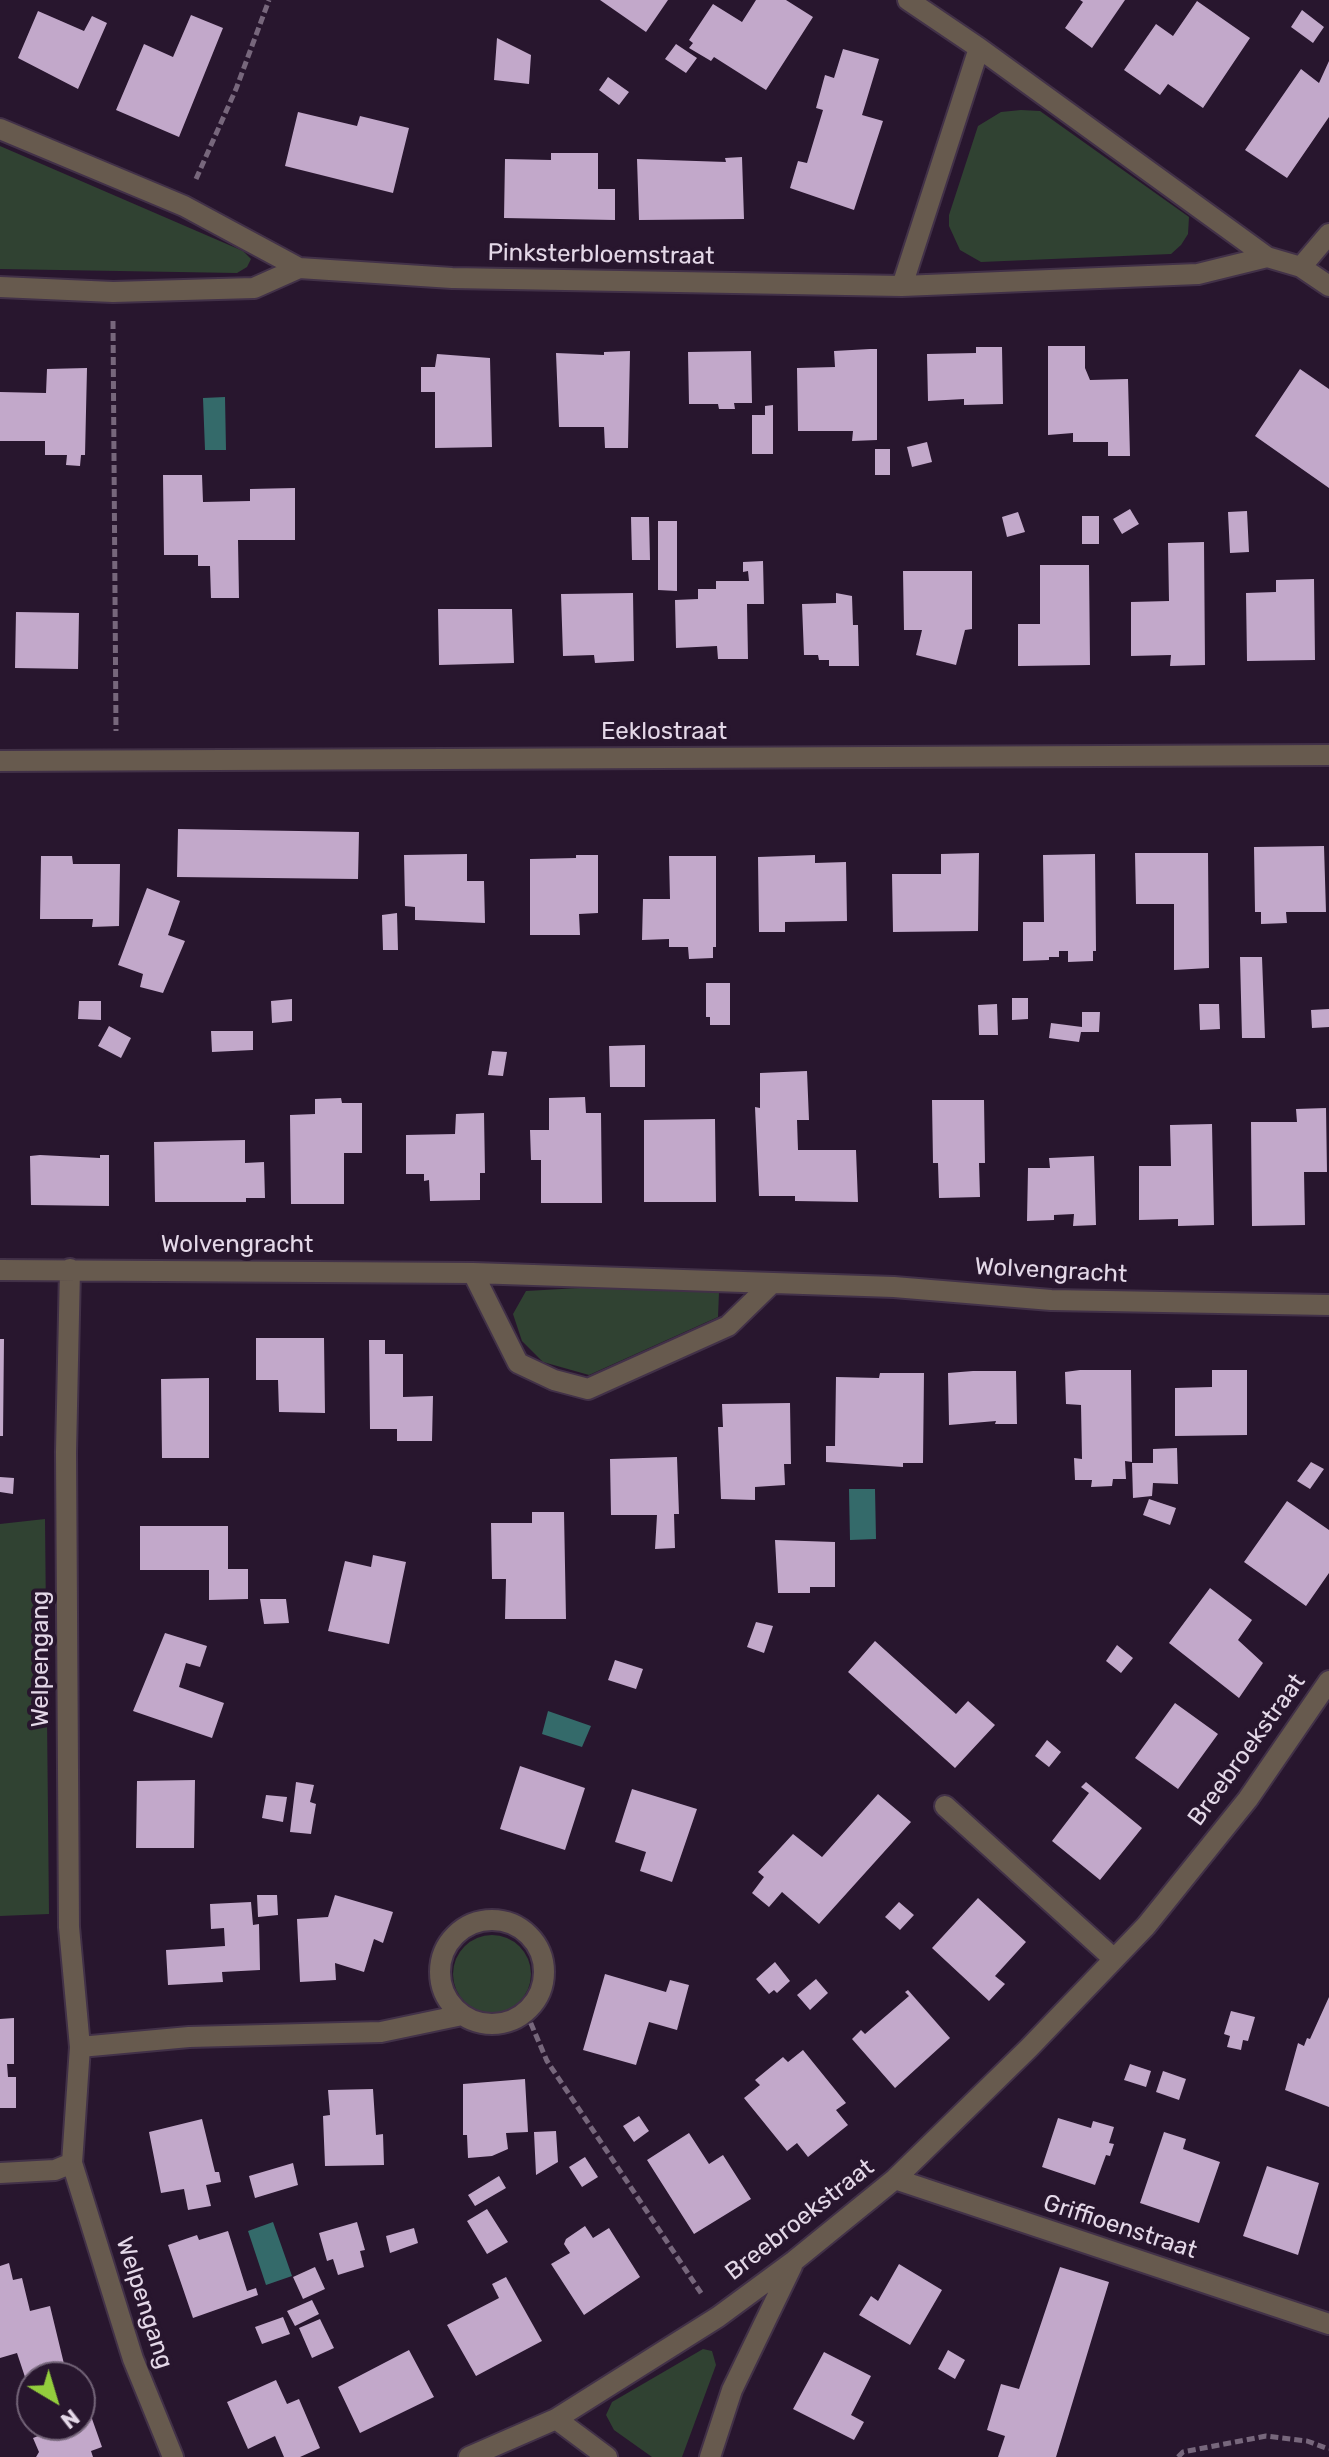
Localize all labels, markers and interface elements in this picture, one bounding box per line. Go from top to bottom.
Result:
street label: Pinksterbloemstraat [487,239,715,271]
street label: Eeklostraat [601,718,727,746]
street label: Wolvengracht [161,1231,313,1259]
street label: Wolvengracht [974,1253,1128,1289]
street label: Welpengang [27,1591,55,1727]
street label: Breebroekstraat [1182,1668,1312,1832]
street label: Breebroekstraat [720,2153,880,2287]
street label: Griffioenstraat [1040,2189,1200,2265]
street label: Welpengang [109,2234,179,2372]
north arrow [16,2361,96,2441]
text: N [55,2403,84,2434]

